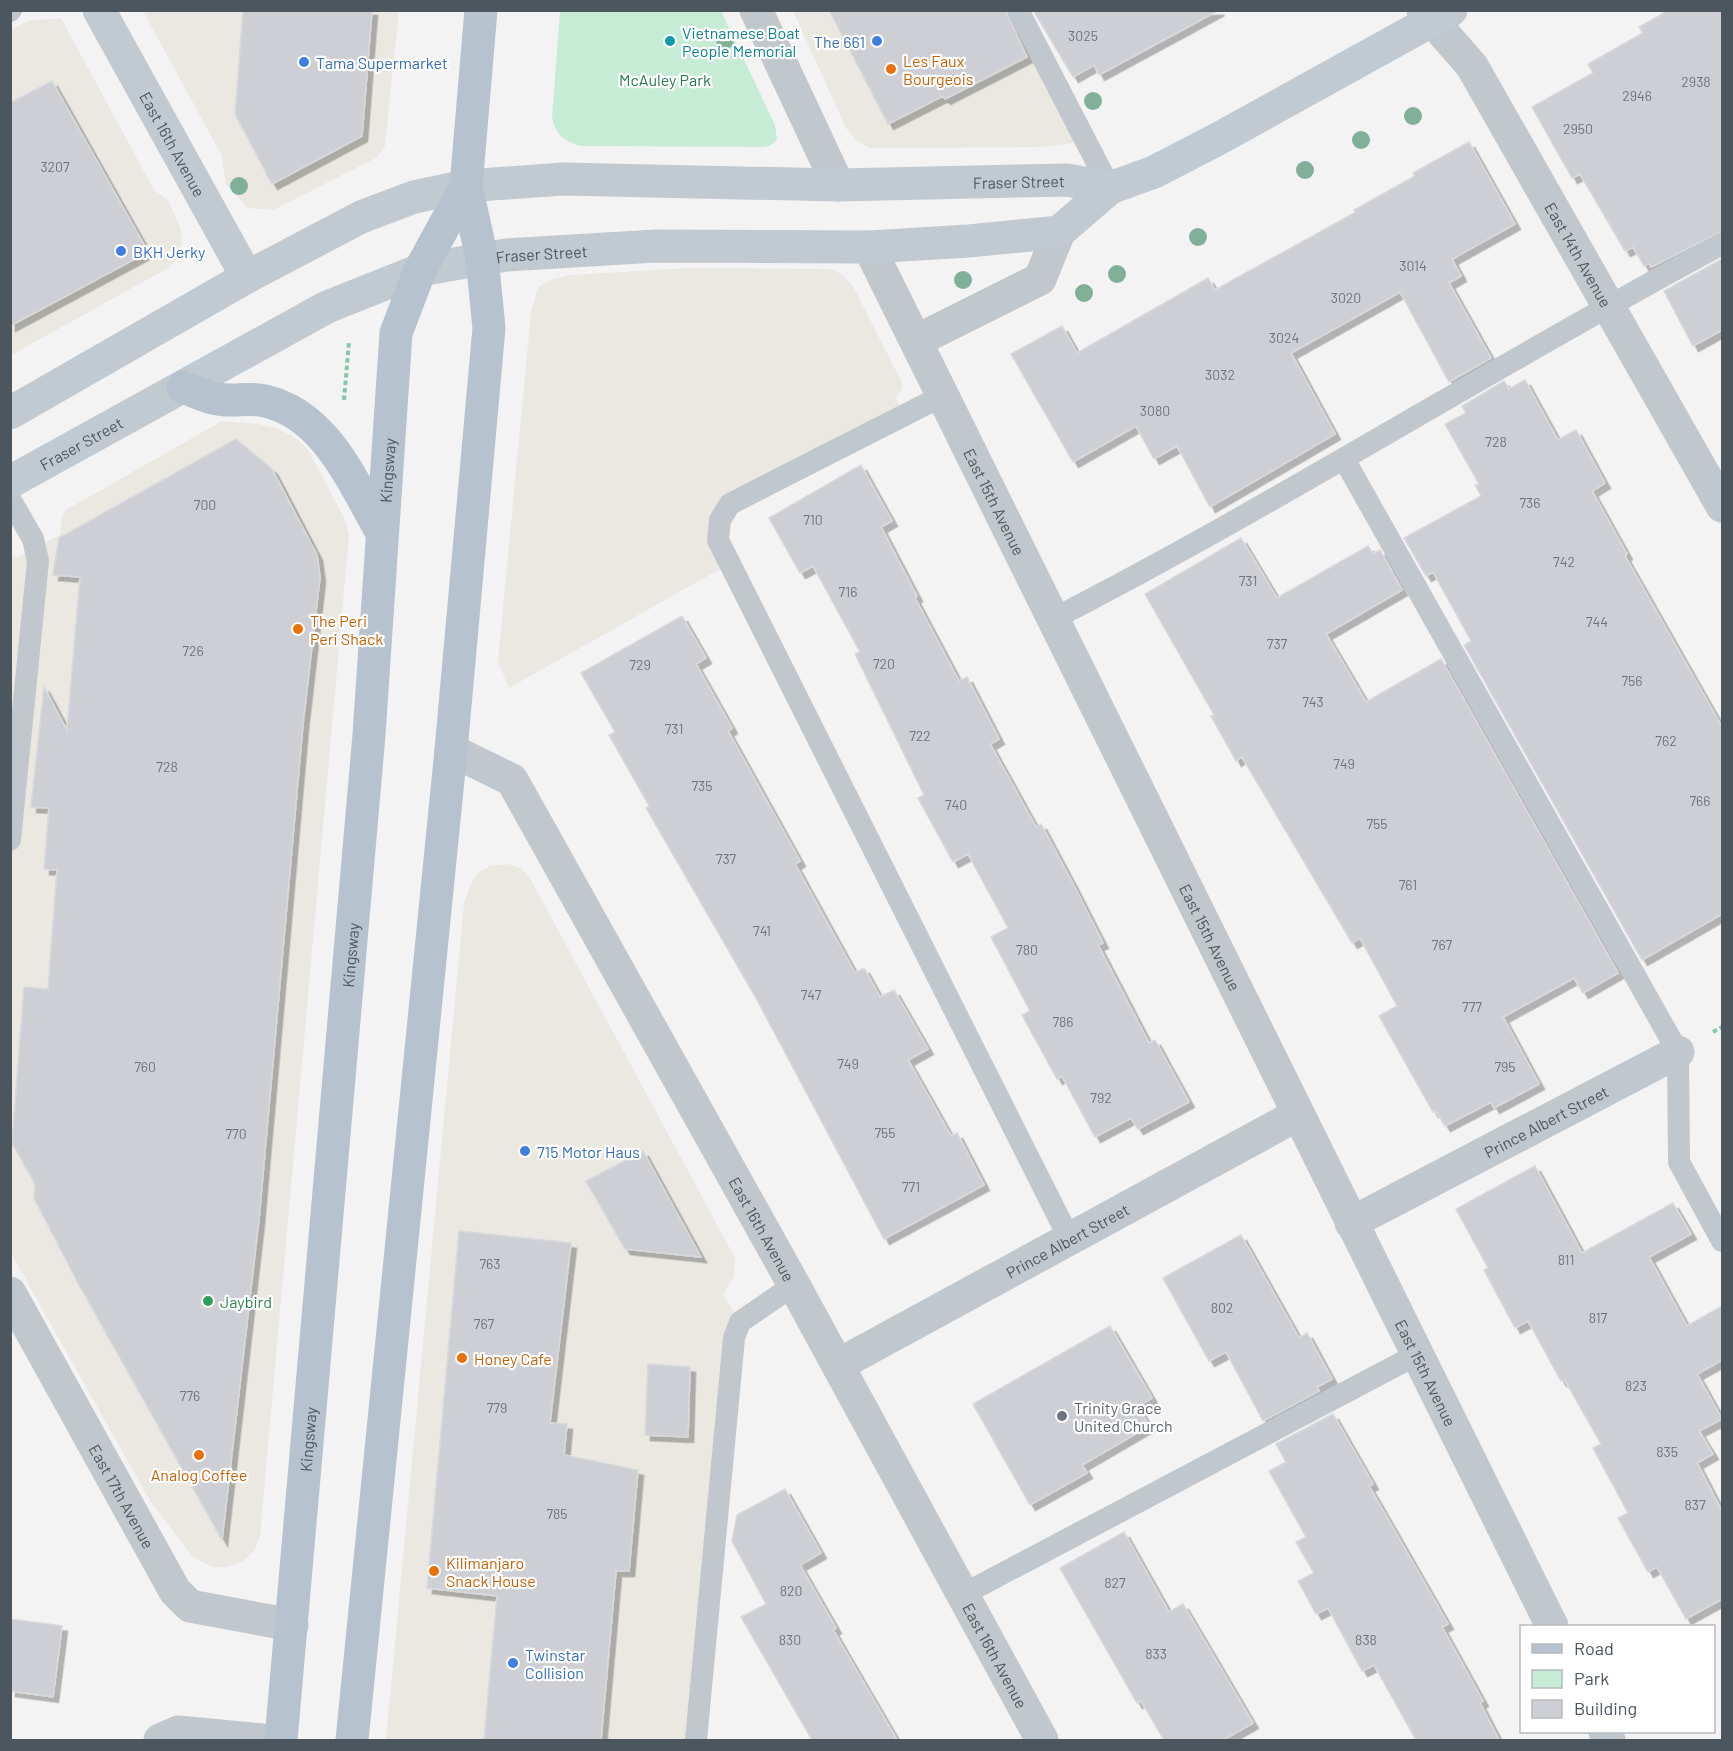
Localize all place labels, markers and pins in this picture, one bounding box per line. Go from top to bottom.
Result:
place label: Vietnamese Boat People Memorial [682,23,800,60]
place label: The 661 [814,32,865,51]
marker: Vietnamese Boat People Memorial [663,34,677,48]
marker: The 661 [870,34,884,48]
place label: Les Faux Bourgeois [903,51,974,88]
place label: Tama Supermarket [316,53,448,72]
marker: Tama Supermarket [297,55,311,69]
marker: Les Faux Bourgeois [884,62,898,76]
place label: BKH Jerky [133,242,206,261]
marker: BKH Jerky [114,244,128,258]
place label: The Peri Peri Shack [310,611,383,648]
marker: The Peri Peri Shack [291,622,305,636]
place label: 715 Motor Haus [537,1142,640,1161]
marker: 715 Motor Haus [518,1144,532,1158]
place label: Jaybird [220,1292,272,1311]
marker: Jaybird [201,1294,215,1308]
place label: Honey Cafe [474,1349,552,1368]
marker: Honey Cafe [455,1351,469,1365]
place label: Trinity Grace United Church [1074,1398,1173,1435]
marker: Trinity Grace United Church [1055,1409,1069,1423]
marker: Analog Coffee [192,1448,206,1462]
place label: Analog Coffee [151,1465,247,1484]
place label: Kilimanjaro Snack House [446,1553,536,1590]
marker: Kilimanjaro Snack House [427,1564,441,1578]
place label: Twinstar Collision [525,1645,585,1682]
marker: Twinstar Collision [506,1656,520,1670]

